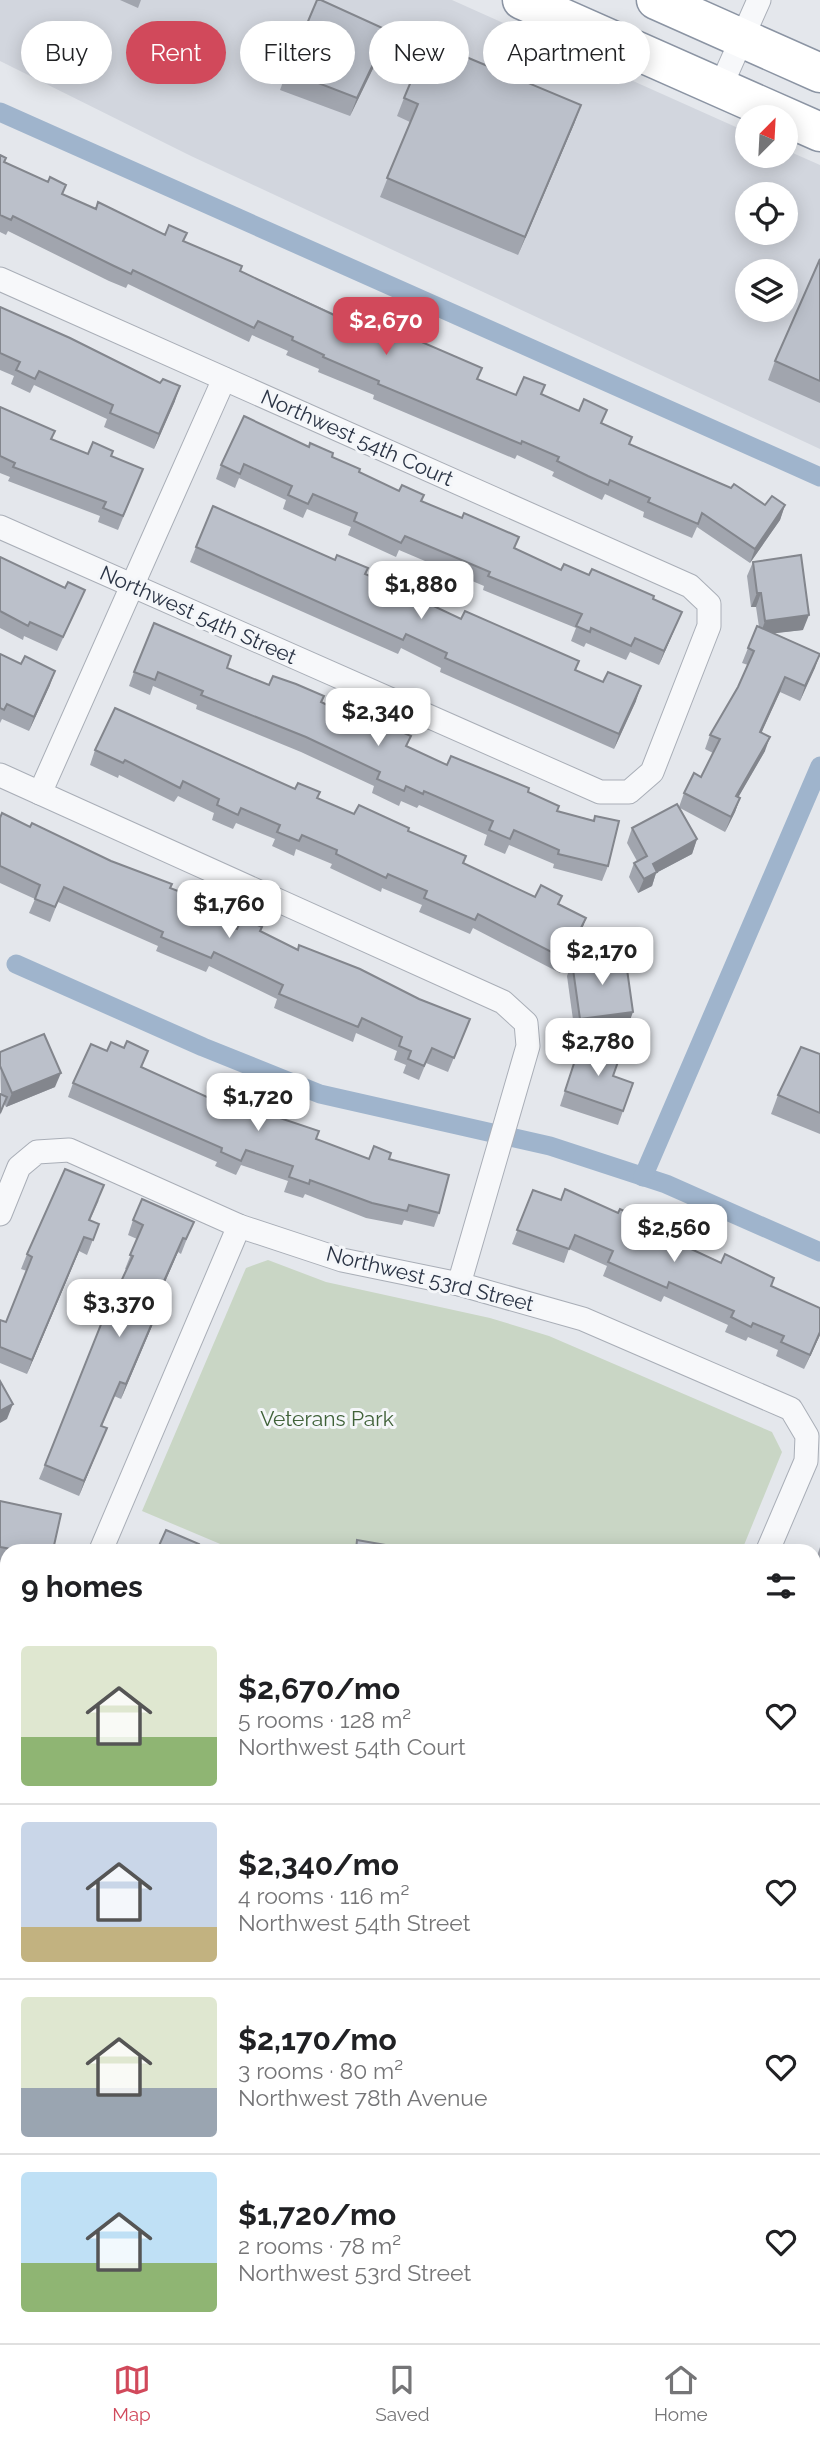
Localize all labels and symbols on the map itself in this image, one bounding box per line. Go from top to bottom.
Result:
north arrow [735,105,798,168]
pin: $2,670 [329,298,443,357]
street label: Northwest 54th Court [257,384,457,491]
street label: Northwest 54th Street [96,560,300,669]
pin: $1,880 [364,562,478,621]
pin: $2,340 [321,688,435,748]
pin: $1,760 [172,880,286,940]
pin: $2,170 [545,928,659,987]
pin: $2,780 [541,1018,655,1078]
pin: $1,720 [201,1074,315,1133]
pin: $2,560 [617,1204,731,1264]
street label: Northwest 53rd Street [324,1241,536,1316]
pin: $3,370 [62,1280,176,1339]
park label: Veterans Park [260,1406,394,1431]

